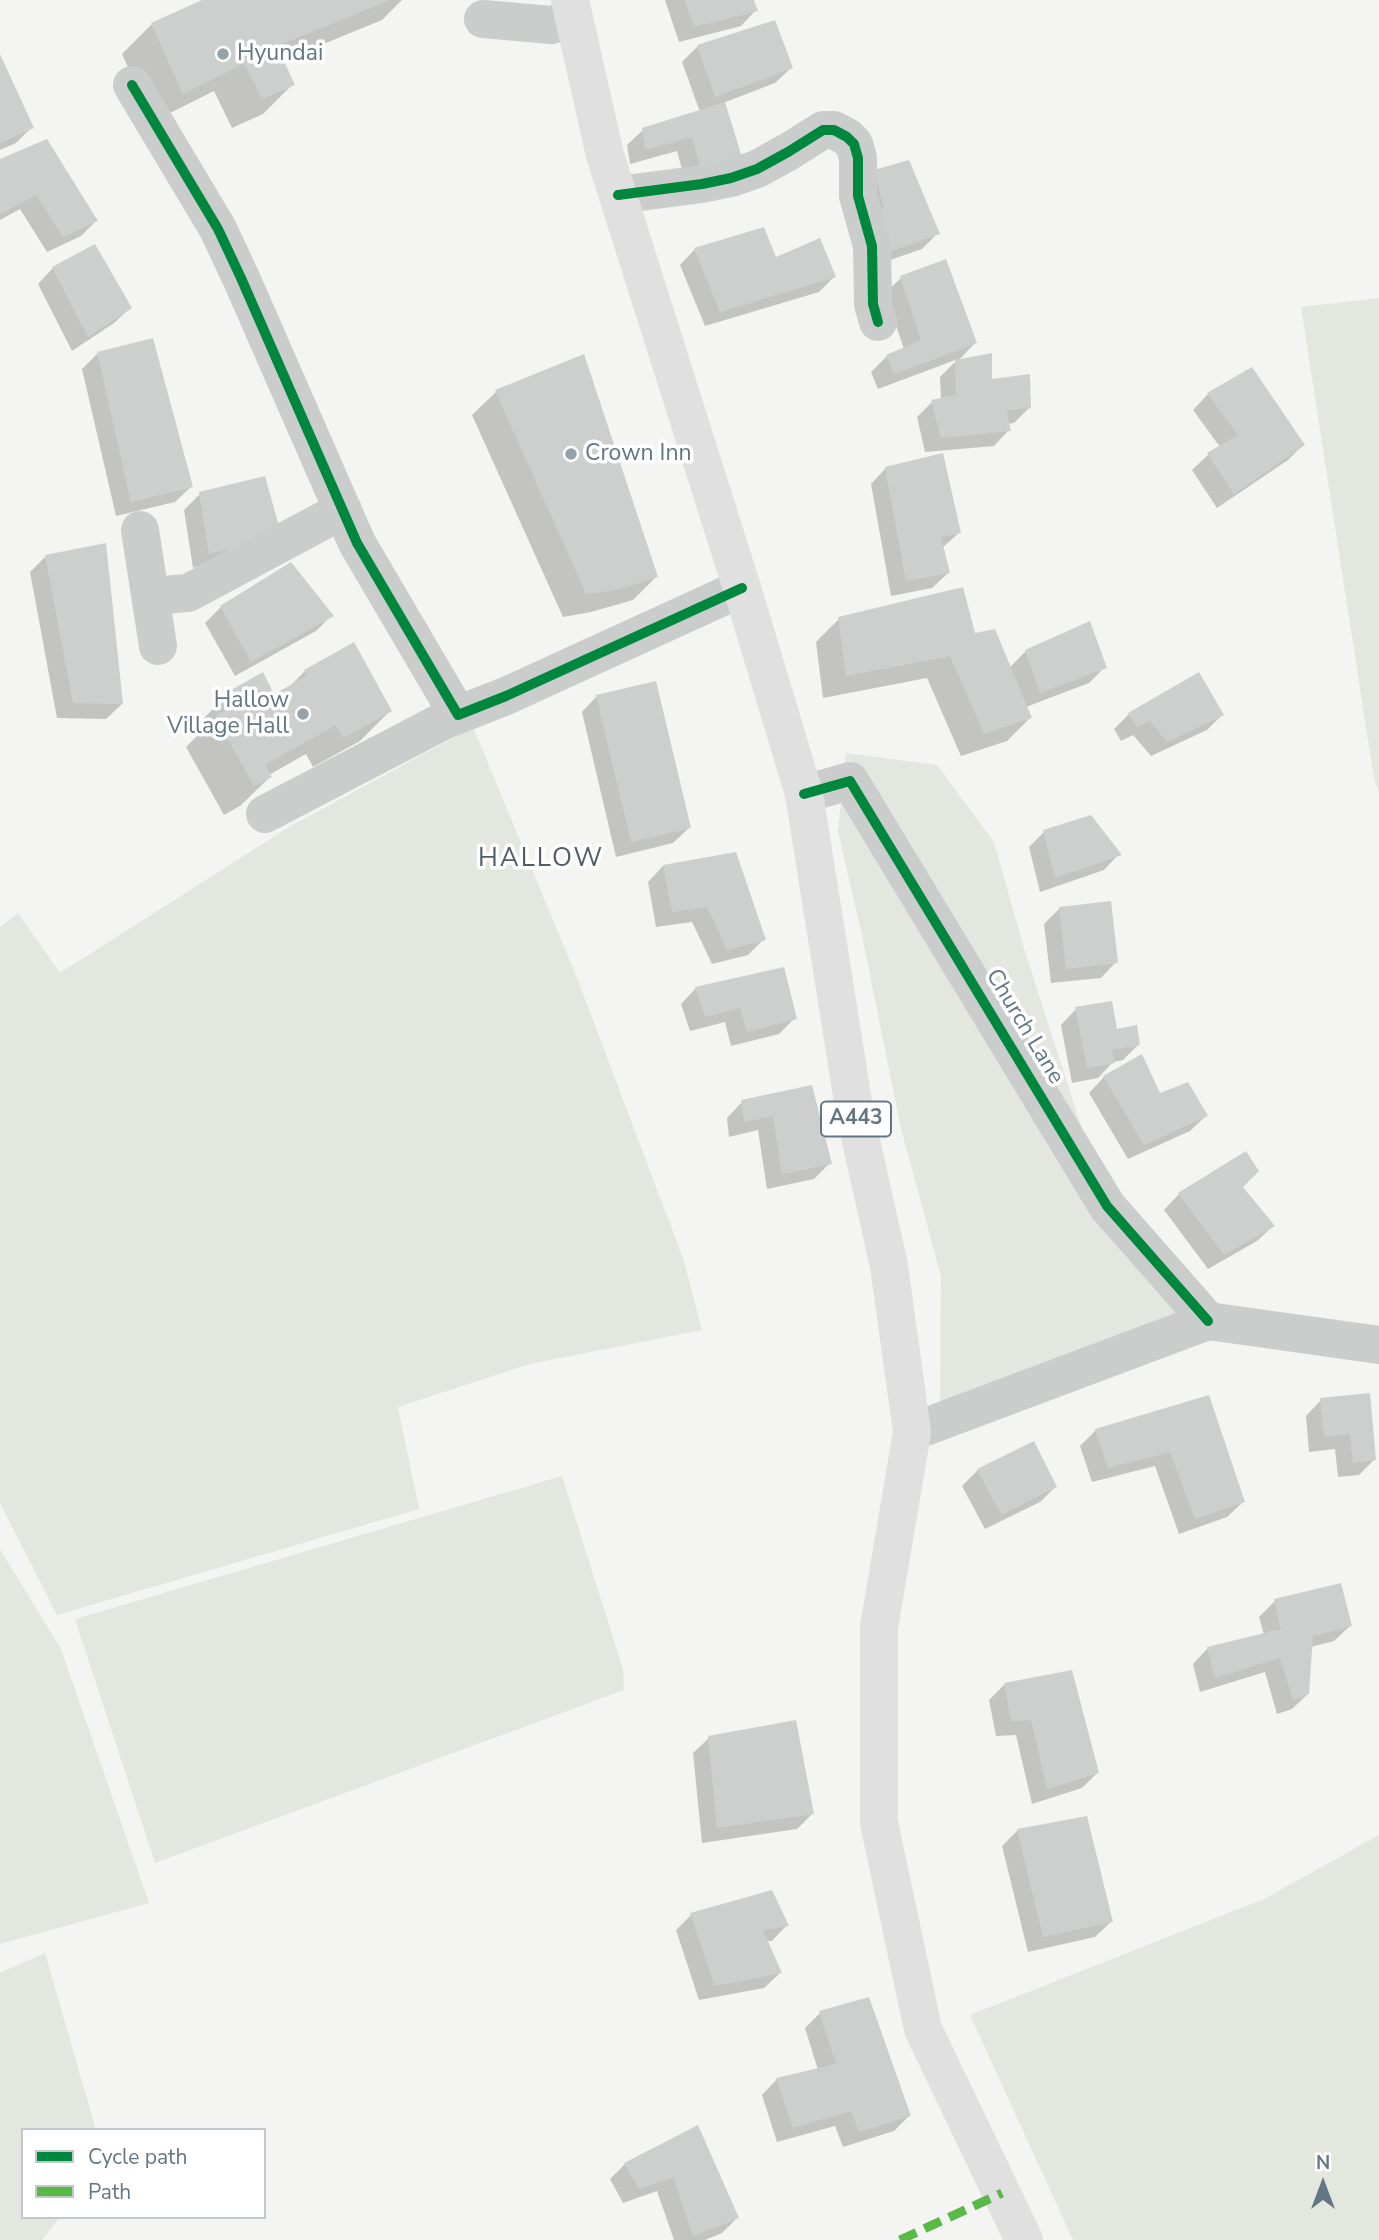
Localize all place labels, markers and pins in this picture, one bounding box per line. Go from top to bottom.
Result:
place label: Hyundai [237,40,323,68]
marker: Hyundai [215,46,231,62]
place label: Crown Inn [585,440,692,468]
marker: Crown Inn [563,446,579,462]
place label: Hallow Village Hall [167,687,289,741]
marker: Hallow Village Hall [295,706,311,722]

